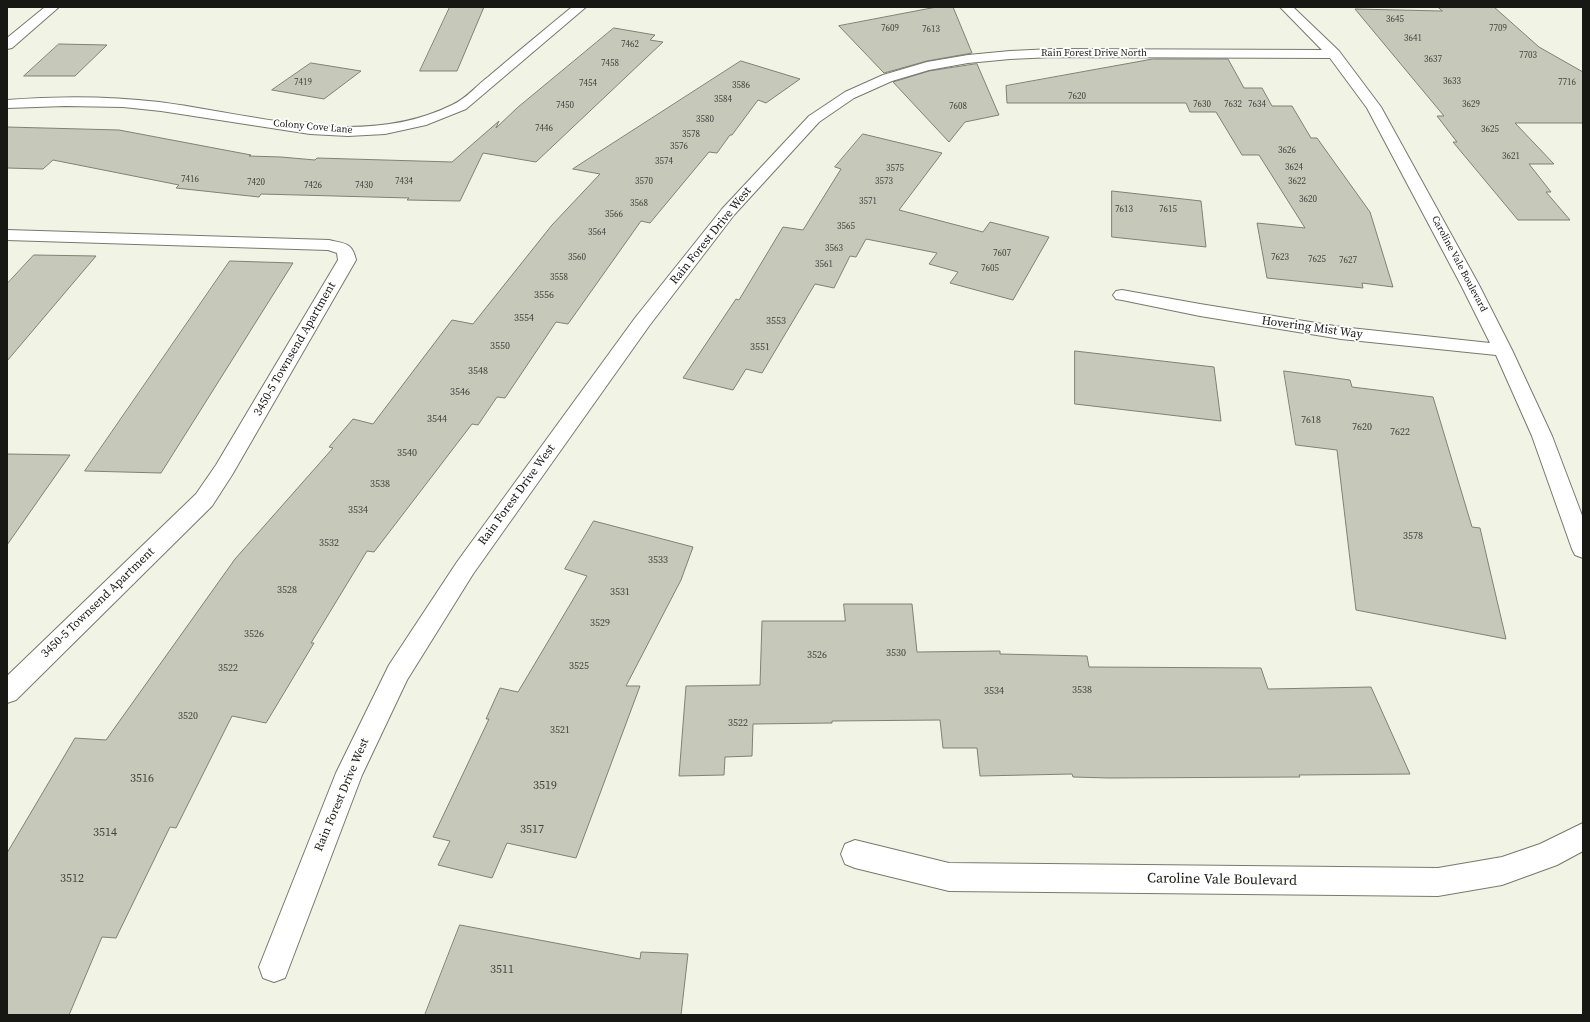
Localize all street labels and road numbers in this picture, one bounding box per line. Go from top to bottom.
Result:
street label: Rain Forest Drive North [1041,47,1147,59]
street label: Colony Cove Lane [273,118,353,136]
street label: Rain Forest Drive West [667,184,755,288]
street label: Caroline Vale Boulevard [1429,214,1489,314]
street label: 3450-5 Townsend Apartment [251,280,339,418]
street label: Hovering Mist Way [1261,314,1363,342]
street label: Rain Forest Drive West [476,442,558,548]
street label: 3450-5 Townsend Apartment [38,545,158,661]
street label: Rain Forest Drive West [312,736,372,854]
street label: Caroline Vale Boulevard [1147,870,1297,890]

